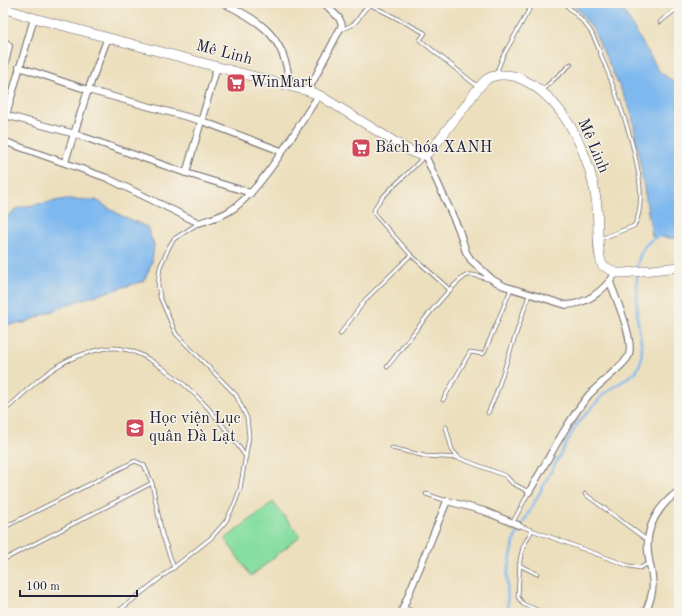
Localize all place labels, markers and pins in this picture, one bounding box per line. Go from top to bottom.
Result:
supermarket icon: WinMart [225,72,247,94]
place label: WinMart [250,75,313,91]
supermarket icon: Bách hóa XANH [350,137,372,159]
place label: Bách hóa XANH [375,140,492,156]
place label: Học viện Lục quân Đà Lạt [149,411,241,445]
school or university icon: Học viện Lục quân Đà Lạt [124,417,146,439]

